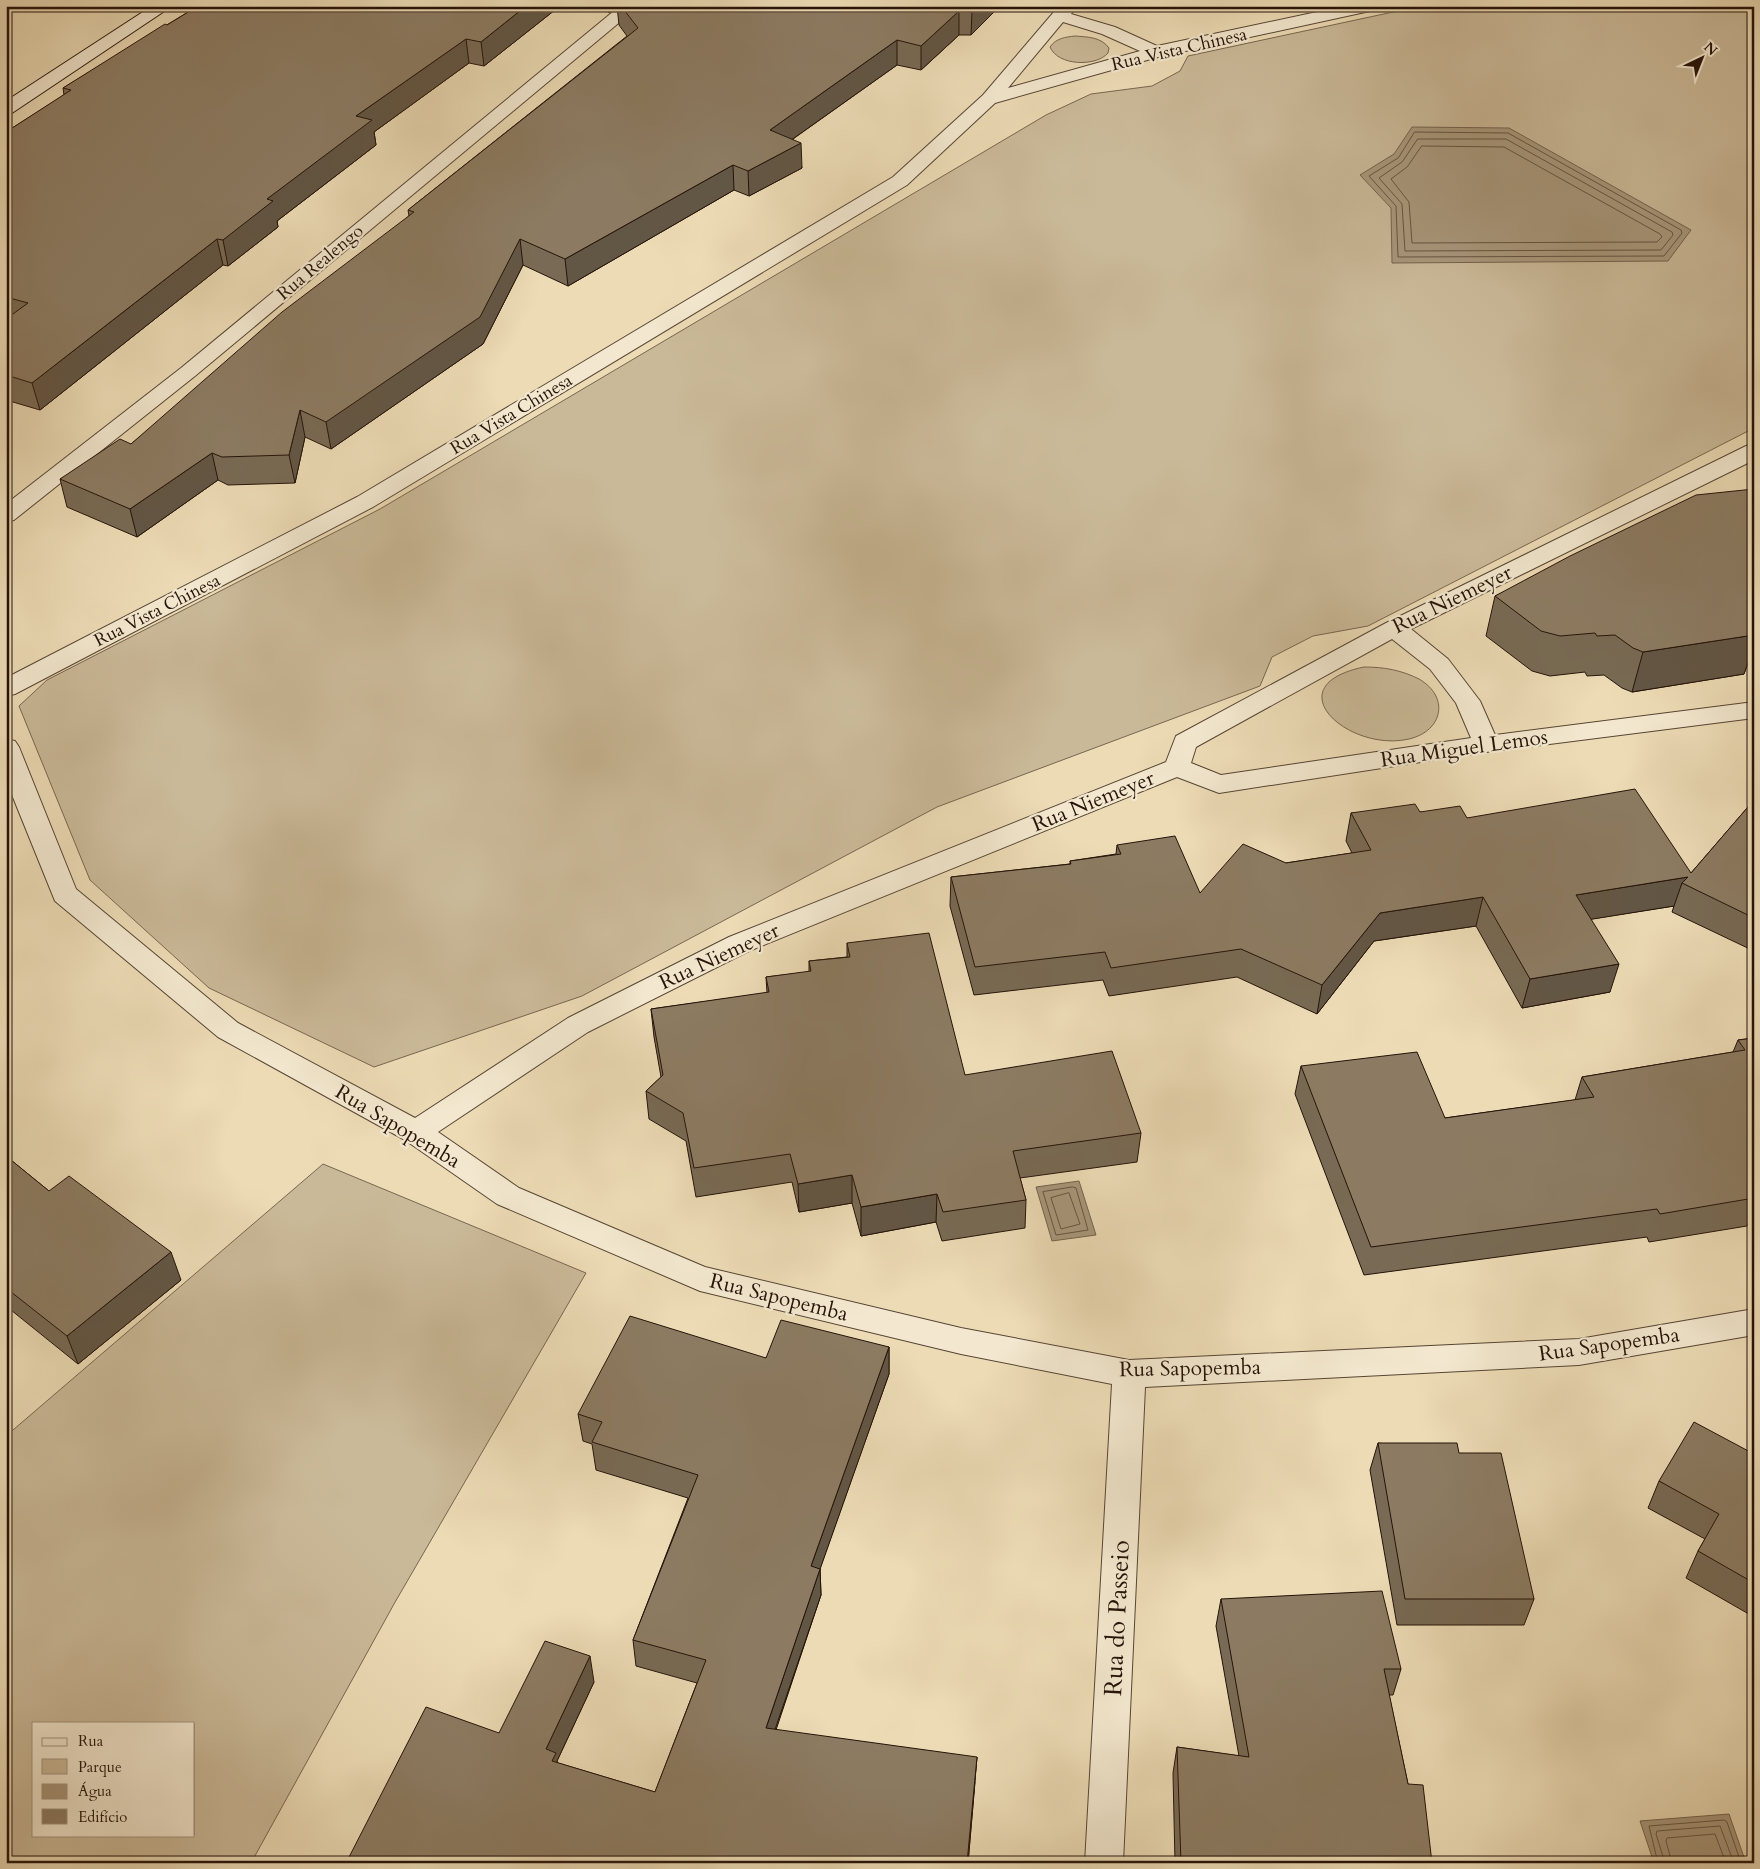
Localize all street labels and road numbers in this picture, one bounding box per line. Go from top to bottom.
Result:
street label: Rua Vista Chinesa [1109,22,1250,77]
street label: Rua Realengo [272,219,369,306]
street label: Rua Vista Chinesa [445,368,577,461]
street label: Rua Niemeyer [1388,558,1517,641]
street label: Rua Vista Chinesa [90,568,225,653]
street label: Rua Miguel Lemos [1379,722,1550,775]
street label: Rua Niemeyer [1028,764,1159,839]
street label: Rua Niemeyer [654,916,784,997]
street label: Rua Sapopemba [330,1078,466,1175]
street label: Rua Sapopemba [707,1266,851,1329]
street label: Rua Sapopemba [1537,1320,1681,1369]
street label: Rua Sapopemba [1119,1353,1261,1384]
street label: Rua do Passeio [1096,1539,1138,1697]

